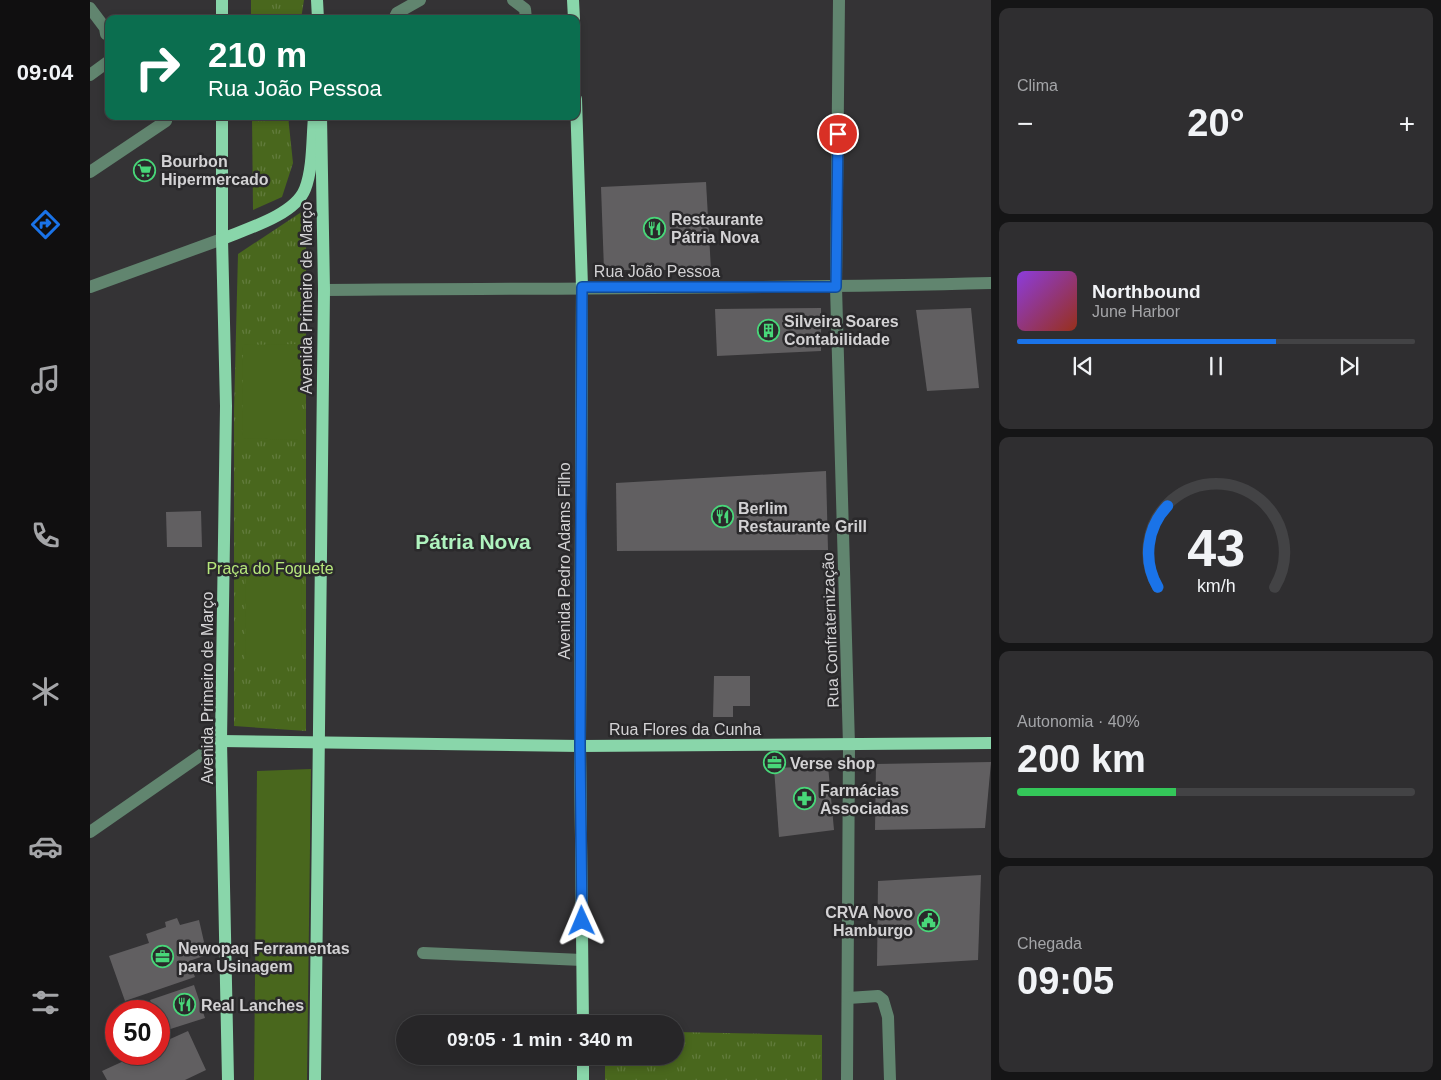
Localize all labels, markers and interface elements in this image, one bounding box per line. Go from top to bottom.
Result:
icon: right [125,35,190,100]
text: 210 m [208,35,307,74]
text: 09:04 [17,60,73,85]
text: Rua João Pessoa [208,76,382,101]
text: Clima [1017,77,1058,94]
text: 20° [1187,102,1245,144]
text: − [1017,108,1033,139]
text: + [1399,108,1415,139]
pin [817,113,859,155]
icon: arrive [824,120,852,148]
place label: Bourbon Hipermercado [161,153,269,188]
supermarket icon: Bourbon Hipermercado [133,158,157,182]
street label: Avenida Primeiro de Março [298,202,315,394]
icon: directions [28,207,63,242]
place label: Restaurante Pátria Nova [671,211,764,246]
restaurant icon: Restaurante Pátria Nova [643,216,667,240]
street label: Rua João Pessoa [594,263,720,280]
text: Northbound [1092,281,1201,302]
text: June Harbor [1092,303,1180,320]
place label: Silveira Soares Contabilidade [784,313,899,348]
building icon: Silveira Soares Contabilidade [756,318,780,342]
icon: previous [1069,352,1097,380]
icon: pause [1202,352,1230,380]
icon: next [1335,352,1363,380]
icon: music [28,362,63,397]
street label: Avenida Pedro Adams Filho [556,462,573,660]
place label: Berlim Restaurante Grill [738,500,867,535]
restaurant icon: Berlim Restaurante Grill [710,505,734,529]
icon: phone [28,518,63,553]
text: 43 [1187,519,1245,577]
district label: Pátria Nova [415,530,531,553]
street label: Rua Confraternização [819,552,842,708]
park label: Praça do Foguete [206,560,334,577]
text: km/h [1197,576,1235,596]
street label: Avenida Primeiro de Março [199,592,216,784]
icon: climate [28,674,63,709]
text: Autonomia · 40% [1017,713,1140,730]
street label: Rua Flores da Cunha [609,721,761,738]
text: 200 km [1017,738,1146,780]
office icon: Verse shop [762,751,786,775]
place label: Verse shop [790,755,876,772]
place label: Farmácias Associadas [820,782,909,817]
pharmacy icon: Farmácias Associadas [792,787,816,811]
icon: car [28,829,63,864]
position arrow [555,894,607,946]
place label: CRVA Novo Hamburgo [825,904,913,939]
public building icon: CRVA Novo Hamburgo [917,909,941,933]
text: Chegada [1017,935,1082,952]
place label: Newopaq Ferramentas para Usinagem [178,940,350,975]
office icon: Newopaq Ferramentas para Usinagem [150,945,174,969]
text: 09:05 [1017,960,1114,1002]
icon: filters [28,985,63,1020]
restaurant icon: Real Lanches [173,993,197,1017]
place label: Real Lanches [201,997,304,1014]
speed limit sign: 50 [105,1000,170,1065]
text: 09:05 · 1 min · 340 m [447,1029,633,1050]

